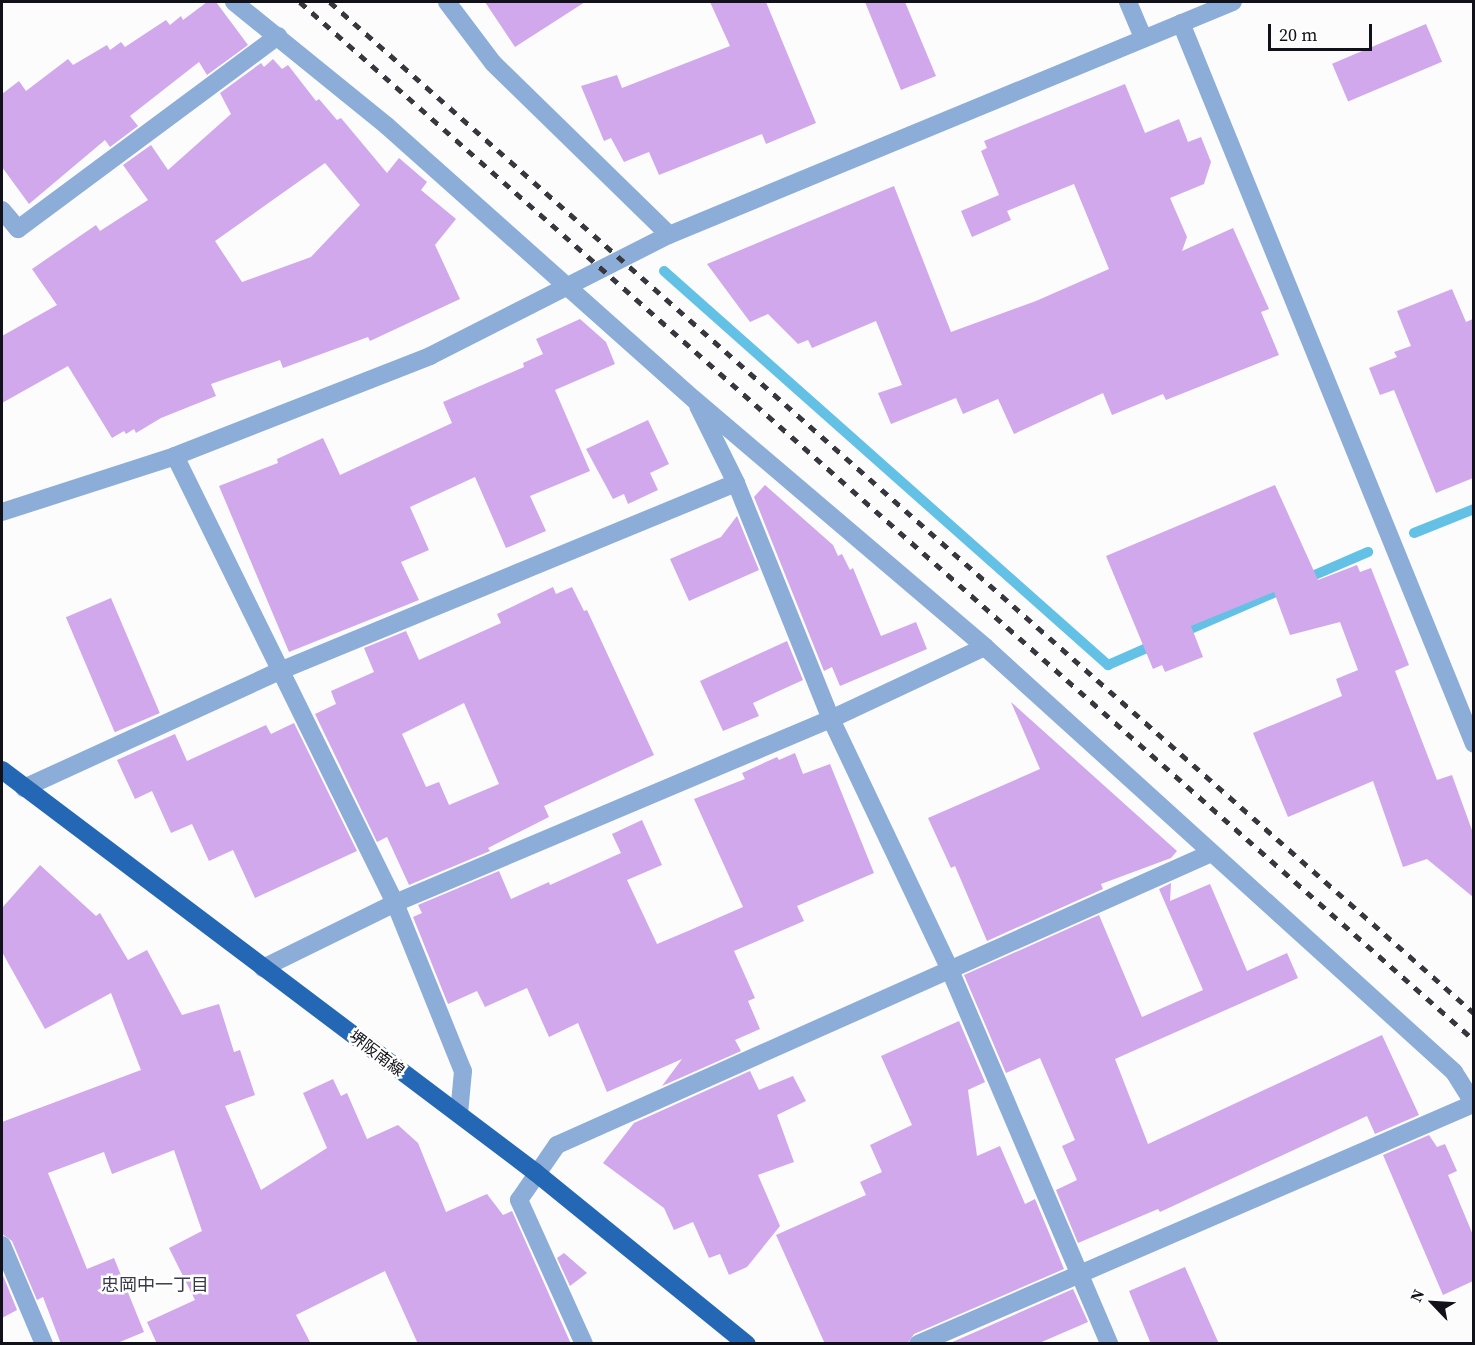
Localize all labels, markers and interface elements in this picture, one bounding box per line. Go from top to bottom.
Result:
scale bar [1271,12,1374,50]
text: 20 m [1279,22,1317,47]
street label: 堺阪南線 [346,1026,408,1080]
north arrow [1403,1273,1463,1333]
district label: 忠岡中一丁目 [101,1274,209,1296]
text: N [1404,1285,1429,1305]

